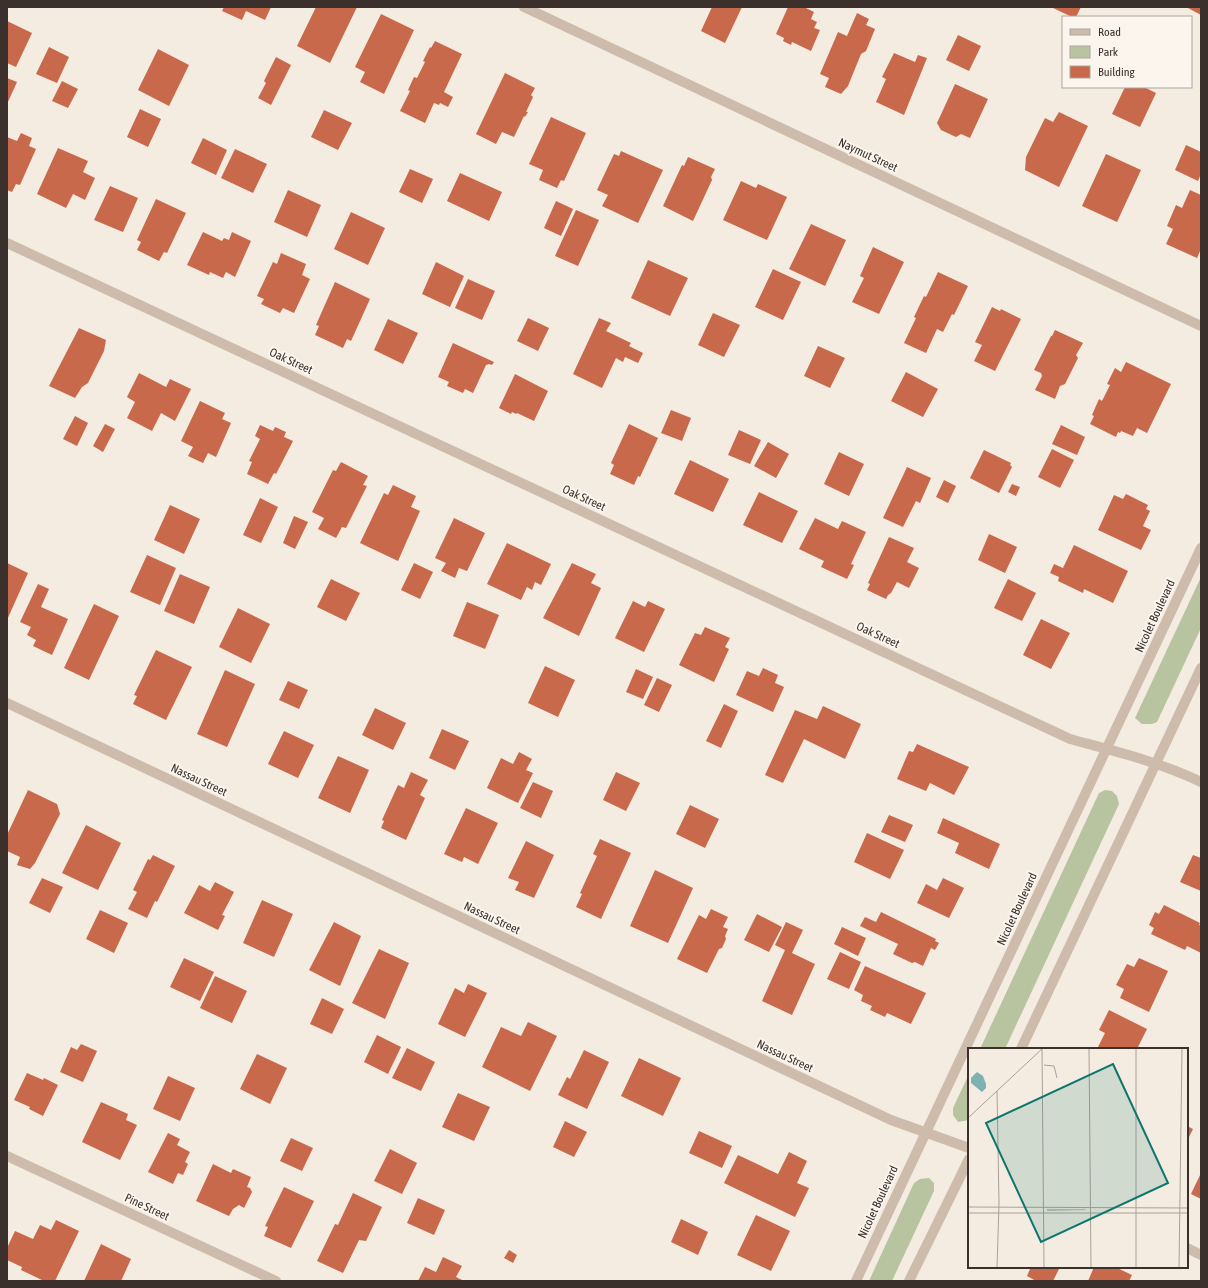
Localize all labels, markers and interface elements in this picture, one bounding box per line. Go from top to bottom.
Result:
legend [1062,16,1192,88]
text: Road [1098,25,1121,39]
text: Park [1098,45,1119,59]
text: Building [1098,65,1136,79]
street label: Naymut Street [836,135,900,175]
street label: Oak Street [267,345,315,377]
street label: Oak Street [560,482,608,514]
street label: Nicolet Boulevard [1132,577,1178,655]
street label: Oak Street [854,619,902,651]
street label: Nassau Street [169,761,230,799]
street label: Nicolet Boulevard [994,870,1040,948]
street label: Nassau Street [462,899,523,937]
street label: Nassau Street [755,1037,816,1075]
inset map [968,1048,1188,1268]
street label: Nicolet Boulevard [855,1163,901,1241]
street label: Pine Street [122,1191,172,1224]

